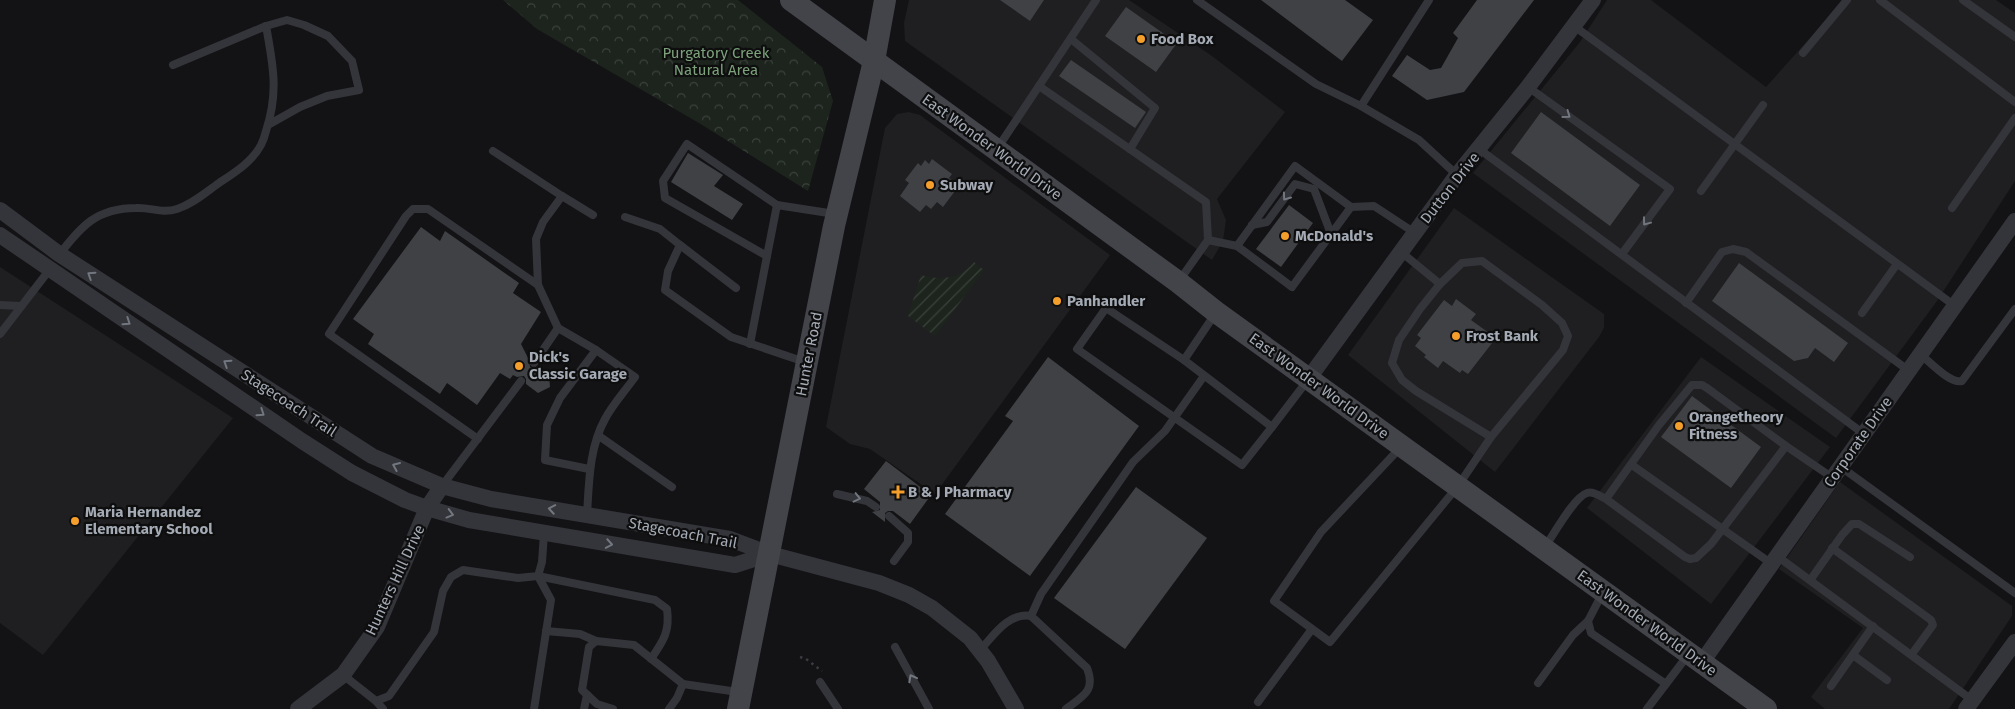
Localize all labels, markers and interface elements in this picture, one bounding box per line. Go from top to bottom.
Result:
place label: Food Box [1151,30,1214,48]
marker: Food Box [1135,33,1147,45]
park label: Purgatory Creek Natural Area [663,44,770,79]
street label: East Wonder World Drive [919,90,1065,204]
one-way arrow [1561,109,1571,118]
street label: Dutton Drive [1417,149,1483,227]
place label: Subway [940,176,993,194]
marker: Subway [924,179,936,191]
one-way arrow [1283,191,1292,201]
one-way arrow [1643,216,1652,226]
place label: McDonald's [1295,227,1373,245]
marker: McDonald's [1279,230,1291,242]
one-way arrow [87,272,97,281]
place label: Panhandler [1067,292,1146,310]
marker: Panhandler [1051,295,1063,307]
street label: Hunter Road [792,310,826,398]
one-way arrow [121,316,131,325]
place label: Frost Bank [1466,327,1539,345]
street label: East Wonder World Drive [1246,329,1392,443]
marker: Frost Bank [1450,330,1462,342]
place label: Dick's Classic Garage [529,348,627,383]
one-way arrow [224,360,233,370]
marker: Dick's Classic Garage [513,360,525,372]
street label: Stagecoach Trail [238,365,341,441]
street label: Corporate Drive [1820,393,1896,491]
one-way arrow [256,407,265,417]
place label: Orangetheory Fitness [1689,408,1783,443]
marker: Orangetheory Fitness [1673,420,1685,432]
one-way arrow [392,462,401,473]
place label: B & J Pharmacy [908,483,1012,501]
marker: B & J Pharmacy [892,486,904,498]
one-way arrow [853,492,862,503]
place label: Maria Hernandez Elementary School [85,503,213,538]
one-way arrow [547,504,556,514]
one-way arrow [445,508,454,519]
street label: Stagecoach Trail [627,514,739,552]
marker: Maria Hernandez Elementary School [69,515,81,527]
street label: Hunters Hill Drive [361,522,429,638]
one-way arrow [605,539,614,549]
street label: East Wonder World Drive [1574,566,1720,680]
one-way arrow [908,674,918,683]

